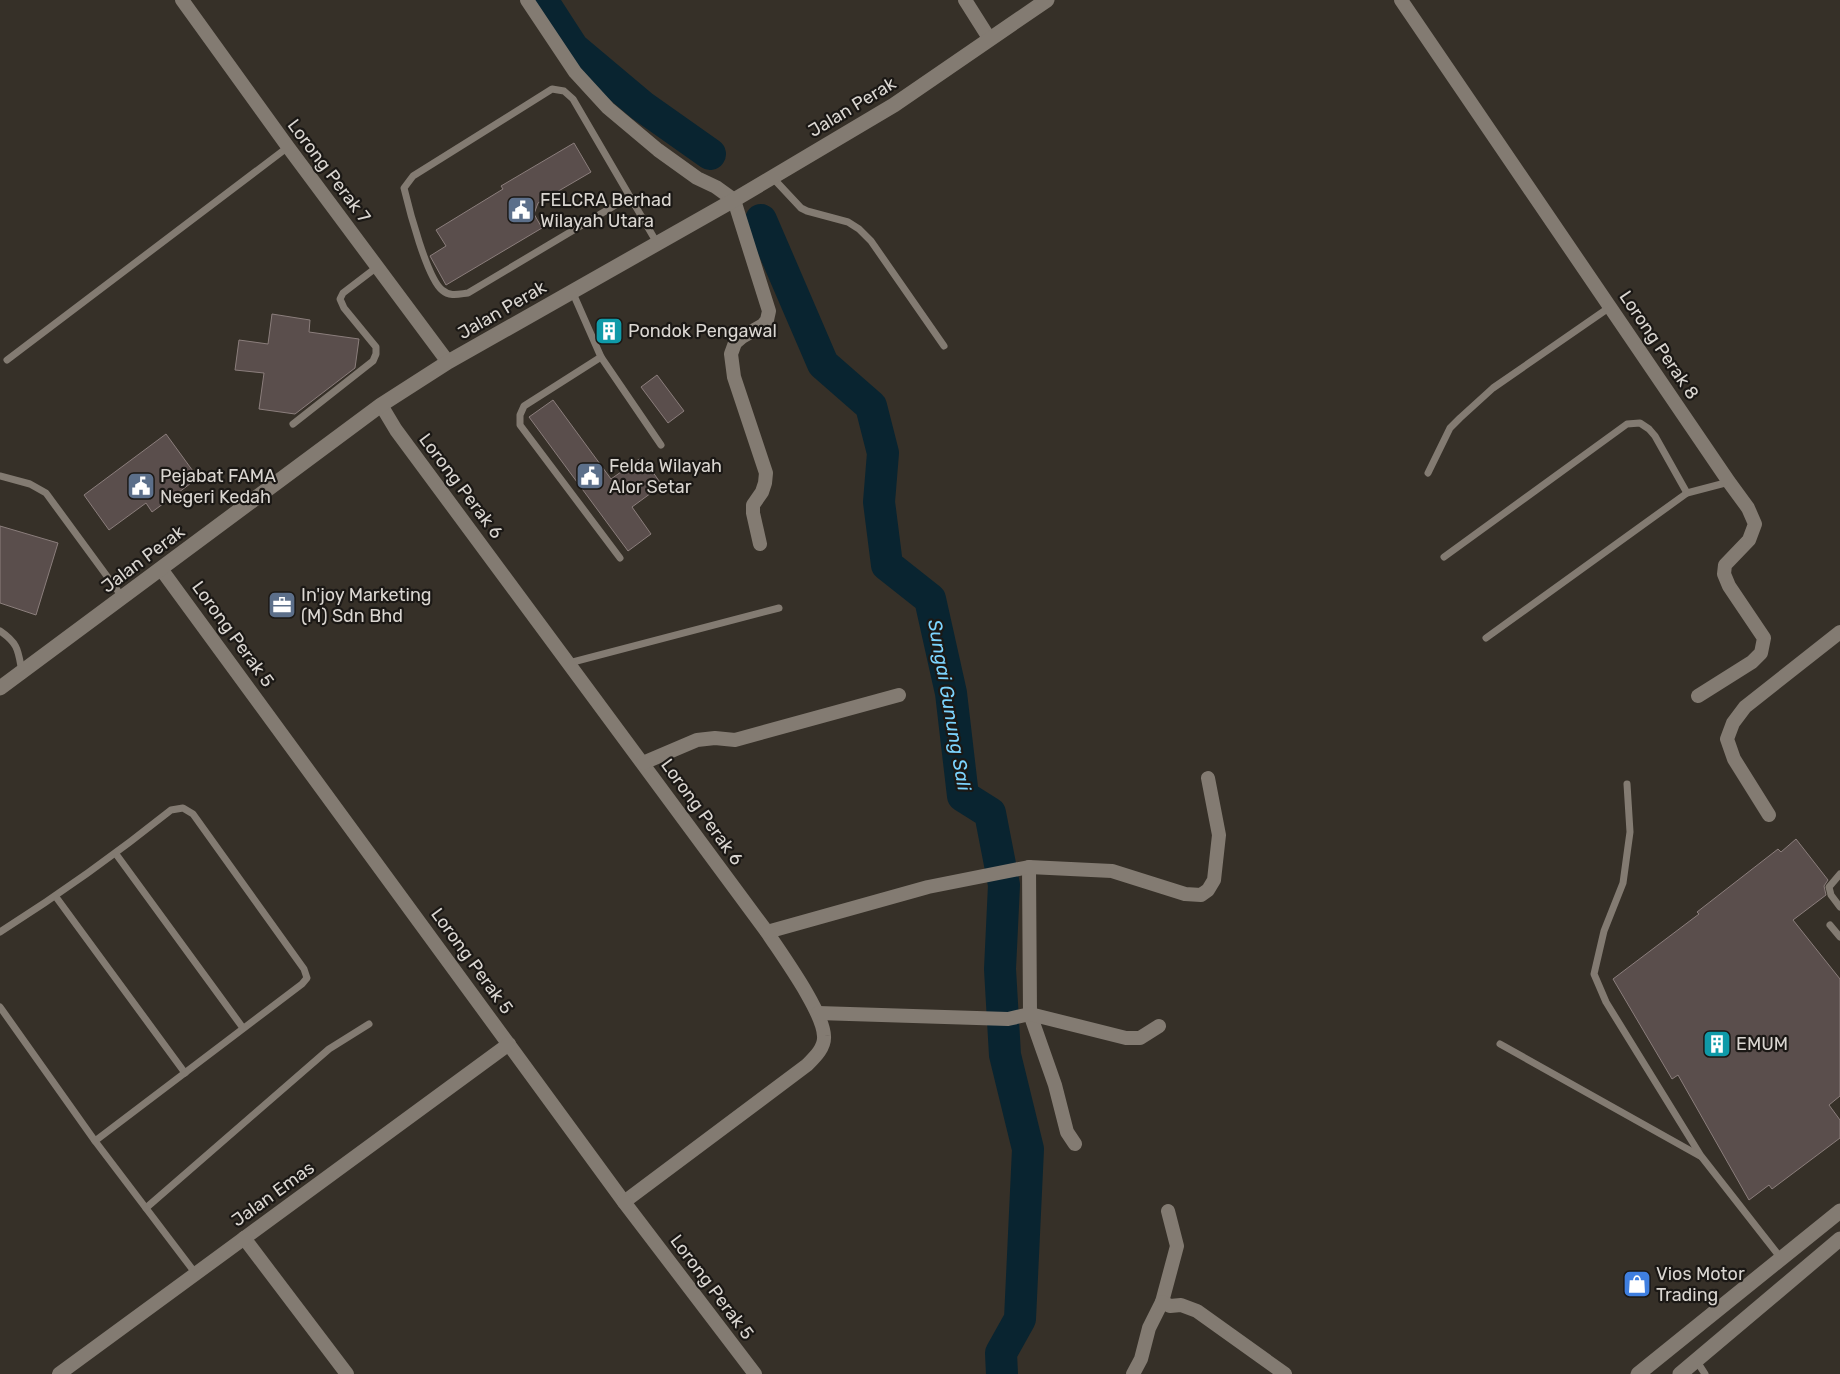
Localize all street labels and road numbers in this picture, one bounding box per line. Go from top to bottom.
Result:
street label: Jalan Perak [804,72,900,142]
street label: Lorong Perak 7 [283,115,375,227]
street label: Jalan Perak [454,276,551,344]
street label: Lorong Perak 8 [1615,286,1703,404]
street label: Lorong Perak 6 [414,429,508,543]
street label: Jalan Perak [97,520,189,597]
street label: Lorong Perak 5 [187,577,279,691]
street label: Lorong Perak 6 [656,755,748,869]
street label: Lorong Perak 5 [426,904,518,1018]
street label: Jalan Emas [227,1157,319,1231]
street label: Lorong Perak 5 [665,1230,759,1344]

